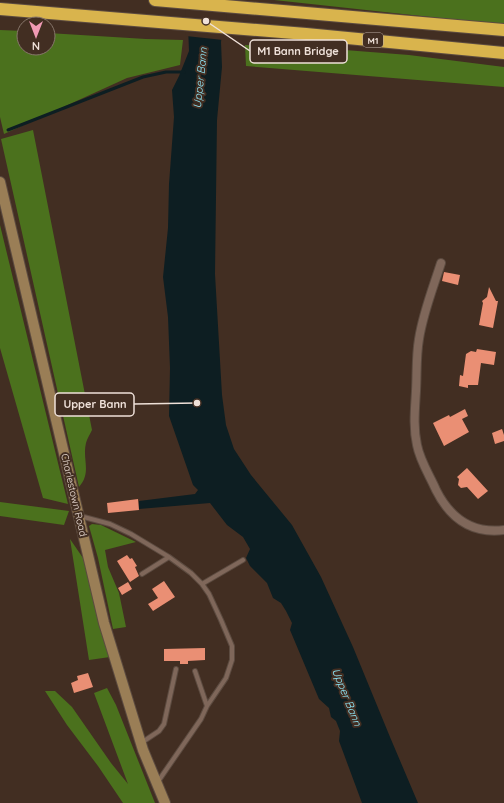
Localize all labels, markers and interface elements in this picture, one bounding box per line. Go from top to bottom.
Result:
north arrow [16,16,56,56]
road number: M1 [363,33,383,47]
text: N [32,39,40,53]
callout: M1 Bann Bridge [250,40,347,63]
text: M1 Bann Bridge [257,44,339,58]
water label: Upper Bann [190,46,210,109]
callout: Upper Bann [55,393,134,416]
text: Upper Bann [63,397,127,411]
street label: Charlestown Road [58,452,90,538]
water label: Upper Bann [329,666,365,729]

